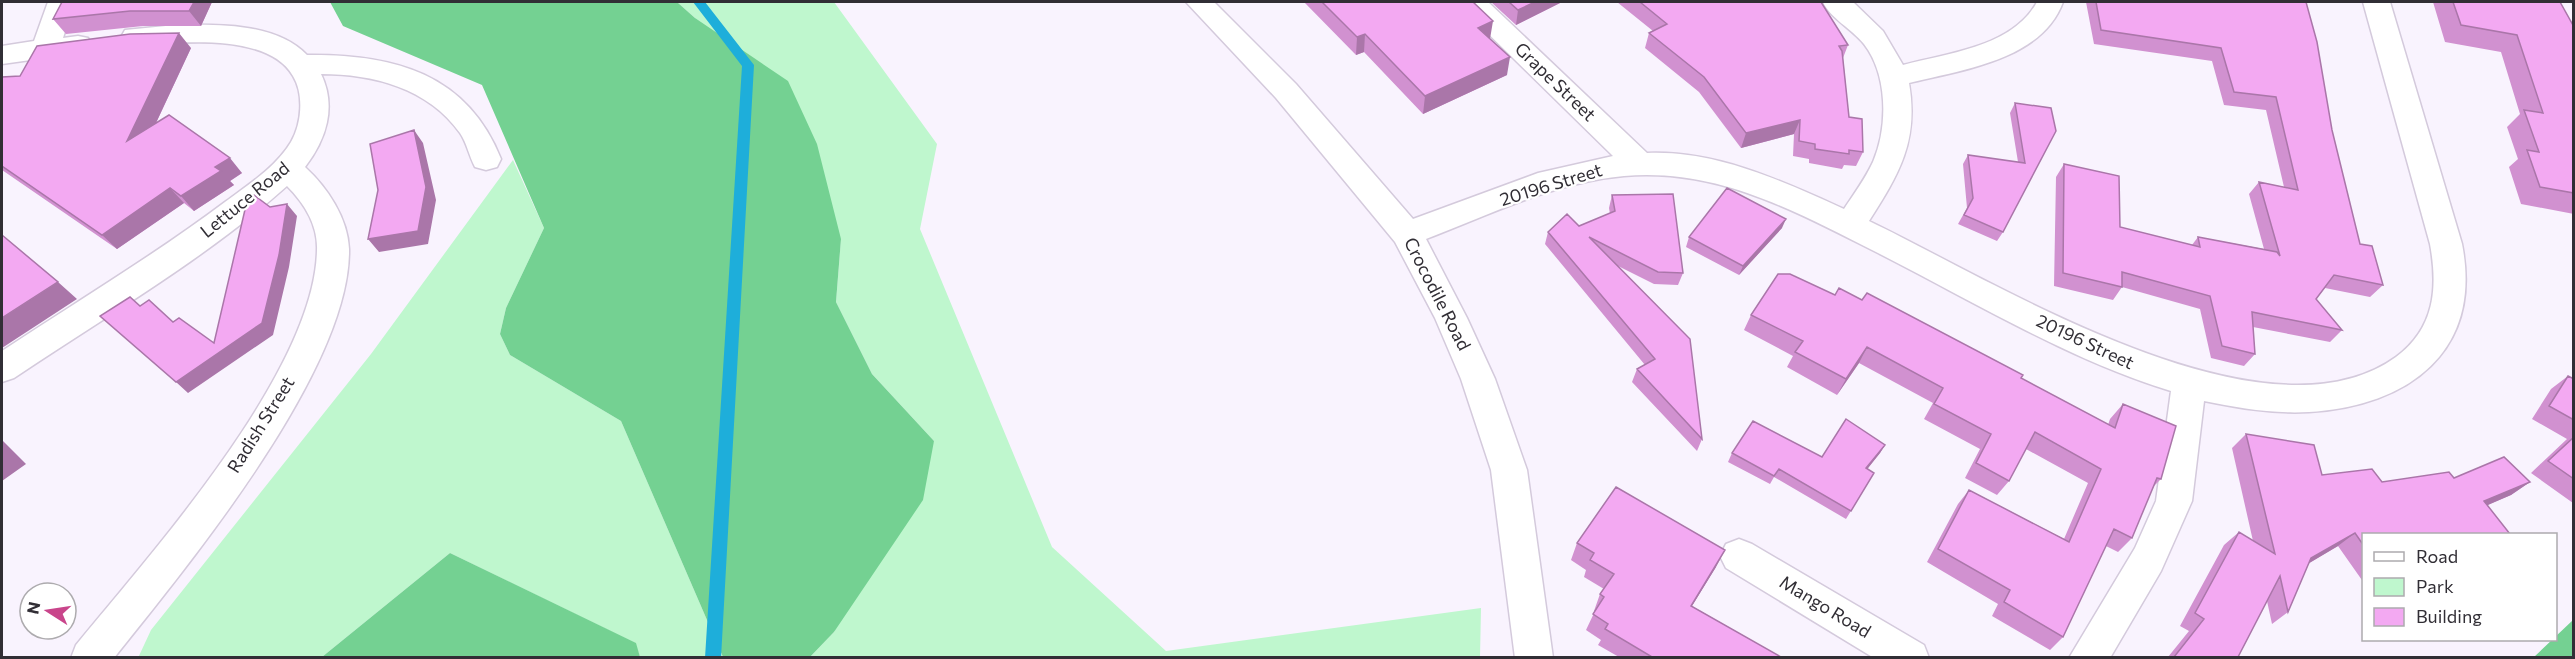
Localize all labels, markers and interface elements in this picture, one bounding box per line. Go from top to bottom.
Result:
street label: Grape Street [1511,37,1601,125]
street label: Lettuce Road [195,157,293,242]
street label: 20196 Street [1497,158,1604,210]
street label: Crocodile Road [1400,233,1476,354]
street label: 20196 Street [2033,309,2138,373]
street label: Radish Street [222,372,298,477]
legend [2362,533,2557,641]
text: Road [2416,545,2458,567]
street label: Mango Road [1776,570,1875,642]
text: Park [2416,575,2454,597]
north arrow [18,581,78,641]
text: N [22,600,43,616]
text: Building [2416,605,2482,627]

